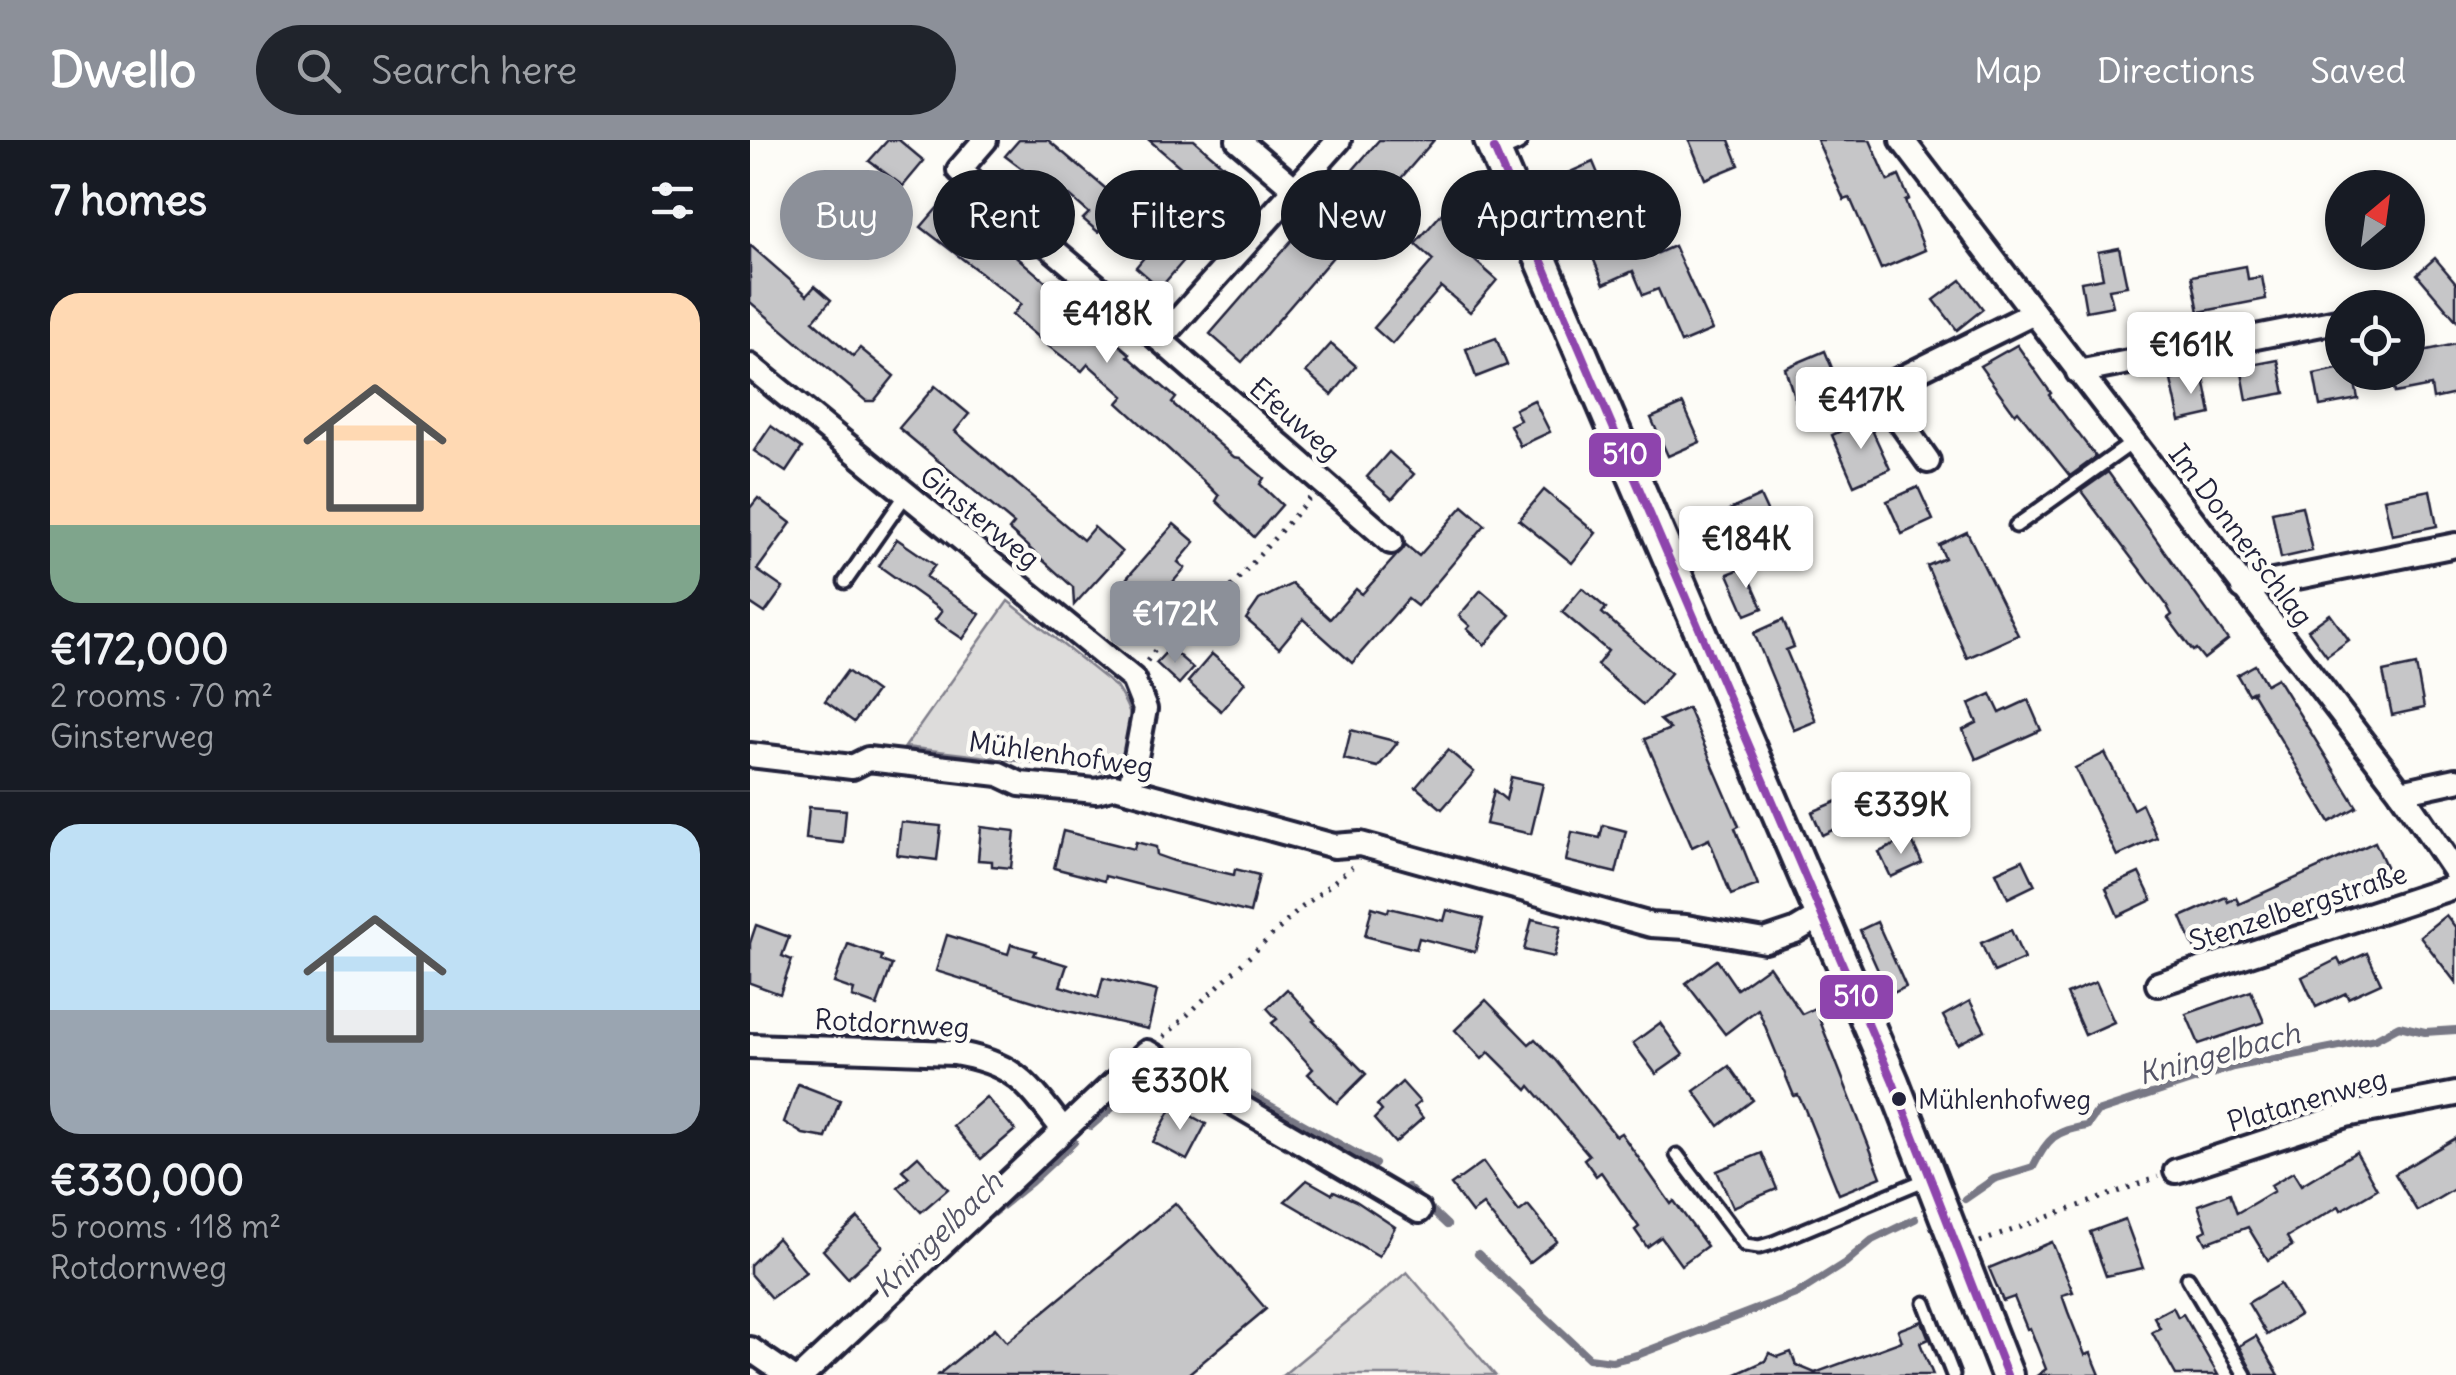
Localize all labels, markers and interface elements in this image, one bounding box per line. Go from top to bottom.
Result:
search box [256,25,956,115]
text: Dwello [50,40,196,100]
icon: search [291,43,346,98]
text: Search here [371,47,577,94]
text: Map [1974,48,2042,92]
text: Directions [2097,48,2255,92]
text: Saved [2310,48,2406,92]
chip: Buy [780,170,913,260]
chip: Rent [933,170,1075,260]
chip: Filters [1095,170,1261,260]
chip: New [1281,170,1421,260]
chip: Apartment [1441,170,1681,260]
north arrow [2325,170,2425,270]
map controls [2325,170,2425,390]
icon: filters [645,173,700,228]
text: 7 homes [50,174,207,226]
pin: €418K [1037,281,1177,366]
button: locate [2325,290,2425,390]
text: €418K [1062,293,1152,334]
pin: €161K [2121,312,2261,397]
text: €161K [2149,324,2233,365]
icon: home [285,358,465,538]
pin: €417K [1791,367,1931,452]
street label: Efeuweg [1242,370,1348,468]
text: €417K [1818,379,1904,420]
line badge: 510 [1587,431,1663,479]
text: 510 [1602,436,1648,472]
street label: Im Donnerschlag [2161,437,2321,633]
street label: Ginsterweg [913,458,1047,576]
pin: €184K [1676,506,1816,591]
text: €184K [1701,518,1791,559]
pin: €172K [1105,581,1245,666]
text: €172K [1132,593,1218,634]
text: €172,000 [50,623,229,675]
text: 2 rooms · 70 m² [50,675,273,716]
text: Ginsterweg [50,716,214,757]
street label: Mühlenhofweg [966,723,1156,785]
pin: €339K [1831,772,1971,857]
text: €339K [1853,784,1949,825]
street label: Stenzelbergstraße [2185,855,2411,959]
icon: home [285,889,465,1069]
line badge: 510 [1818,973,1895,1021]
text: 510 [1833,978,1879,1014]
street label: Rotdornweg [814,1001,970,1045]
water label: Kningelbach [2134,1013,2304,1093]
pin: €330K [1110,1048,1250,1133]
text: €330K [1131,1060,1229,1101]
street label: Platanenweg [2223,1060,2391,1140]
place label: Mühlenhofweg [1918,1083,2091,1116]
marker: Mühlenhofweg [1889,1089,1909,1109]
text: €330,000 [50,1154,244,1206]
water label: Kningelbach [864,1163,1011,1306]
text: 5 rooms · 118 m² [50,1206,281,1247]
text: Rotdornweg [50,1247,227,1288]

